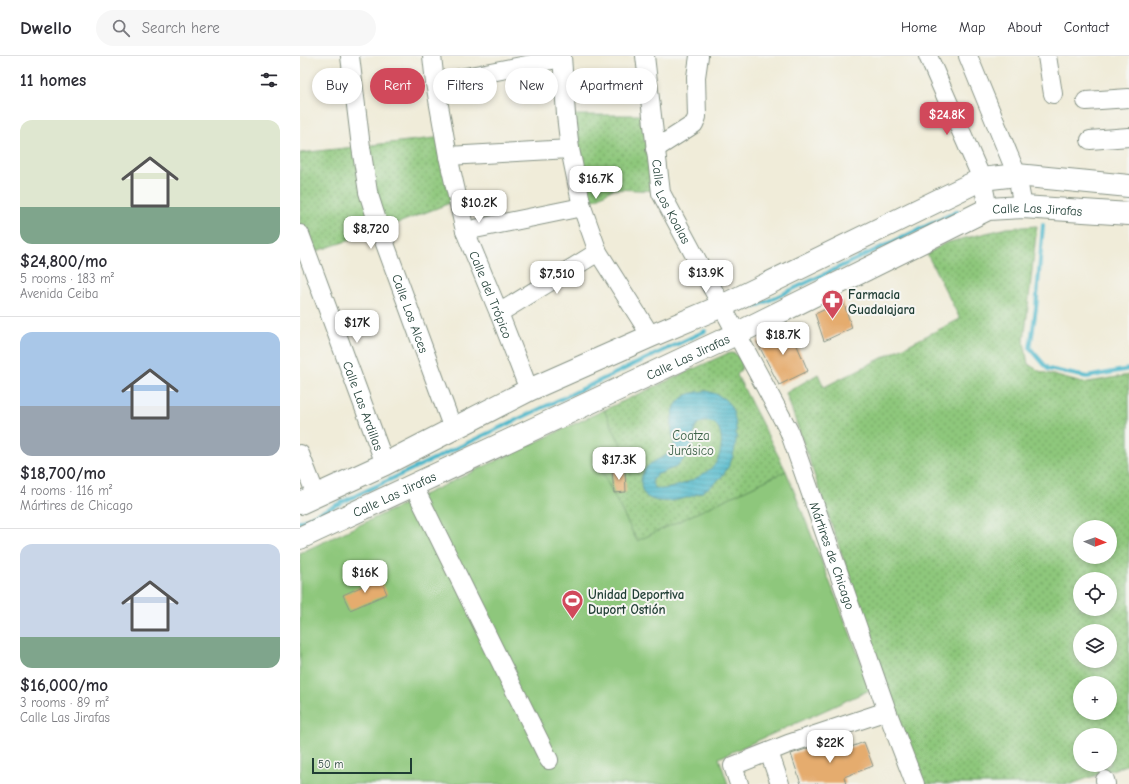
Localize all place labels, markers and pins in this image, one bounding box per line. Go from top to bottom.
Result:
pin: $24.8K [914,102,980,136]
pin: $16.7K [563,166,629,200]
pin: $10.2K [446,190,512,224]
pin: $8,720 [338,216,404,250]
pin: $13.9K [673,260,739,294]
pin: $7,510 [524,261,590,295]
place label: Farmacia Guadalajara [848,287,915,317]
pharmacy icon: Farmacia Guadalajara [820,288,846,321]
pin: $17K [333,310,381,344]
pin: $18.7K [750,322,816,356]
pin: $17.3K [586,447,652,481]
pin: $16K [341,560,389,594]
place label: Unidad Deportiva Duport Ostión [588,587,684,617]
sports icon: Unidad Deportiva Duport Ostión [559,588,585,621]
pin: $22K [806,730,854,764]

